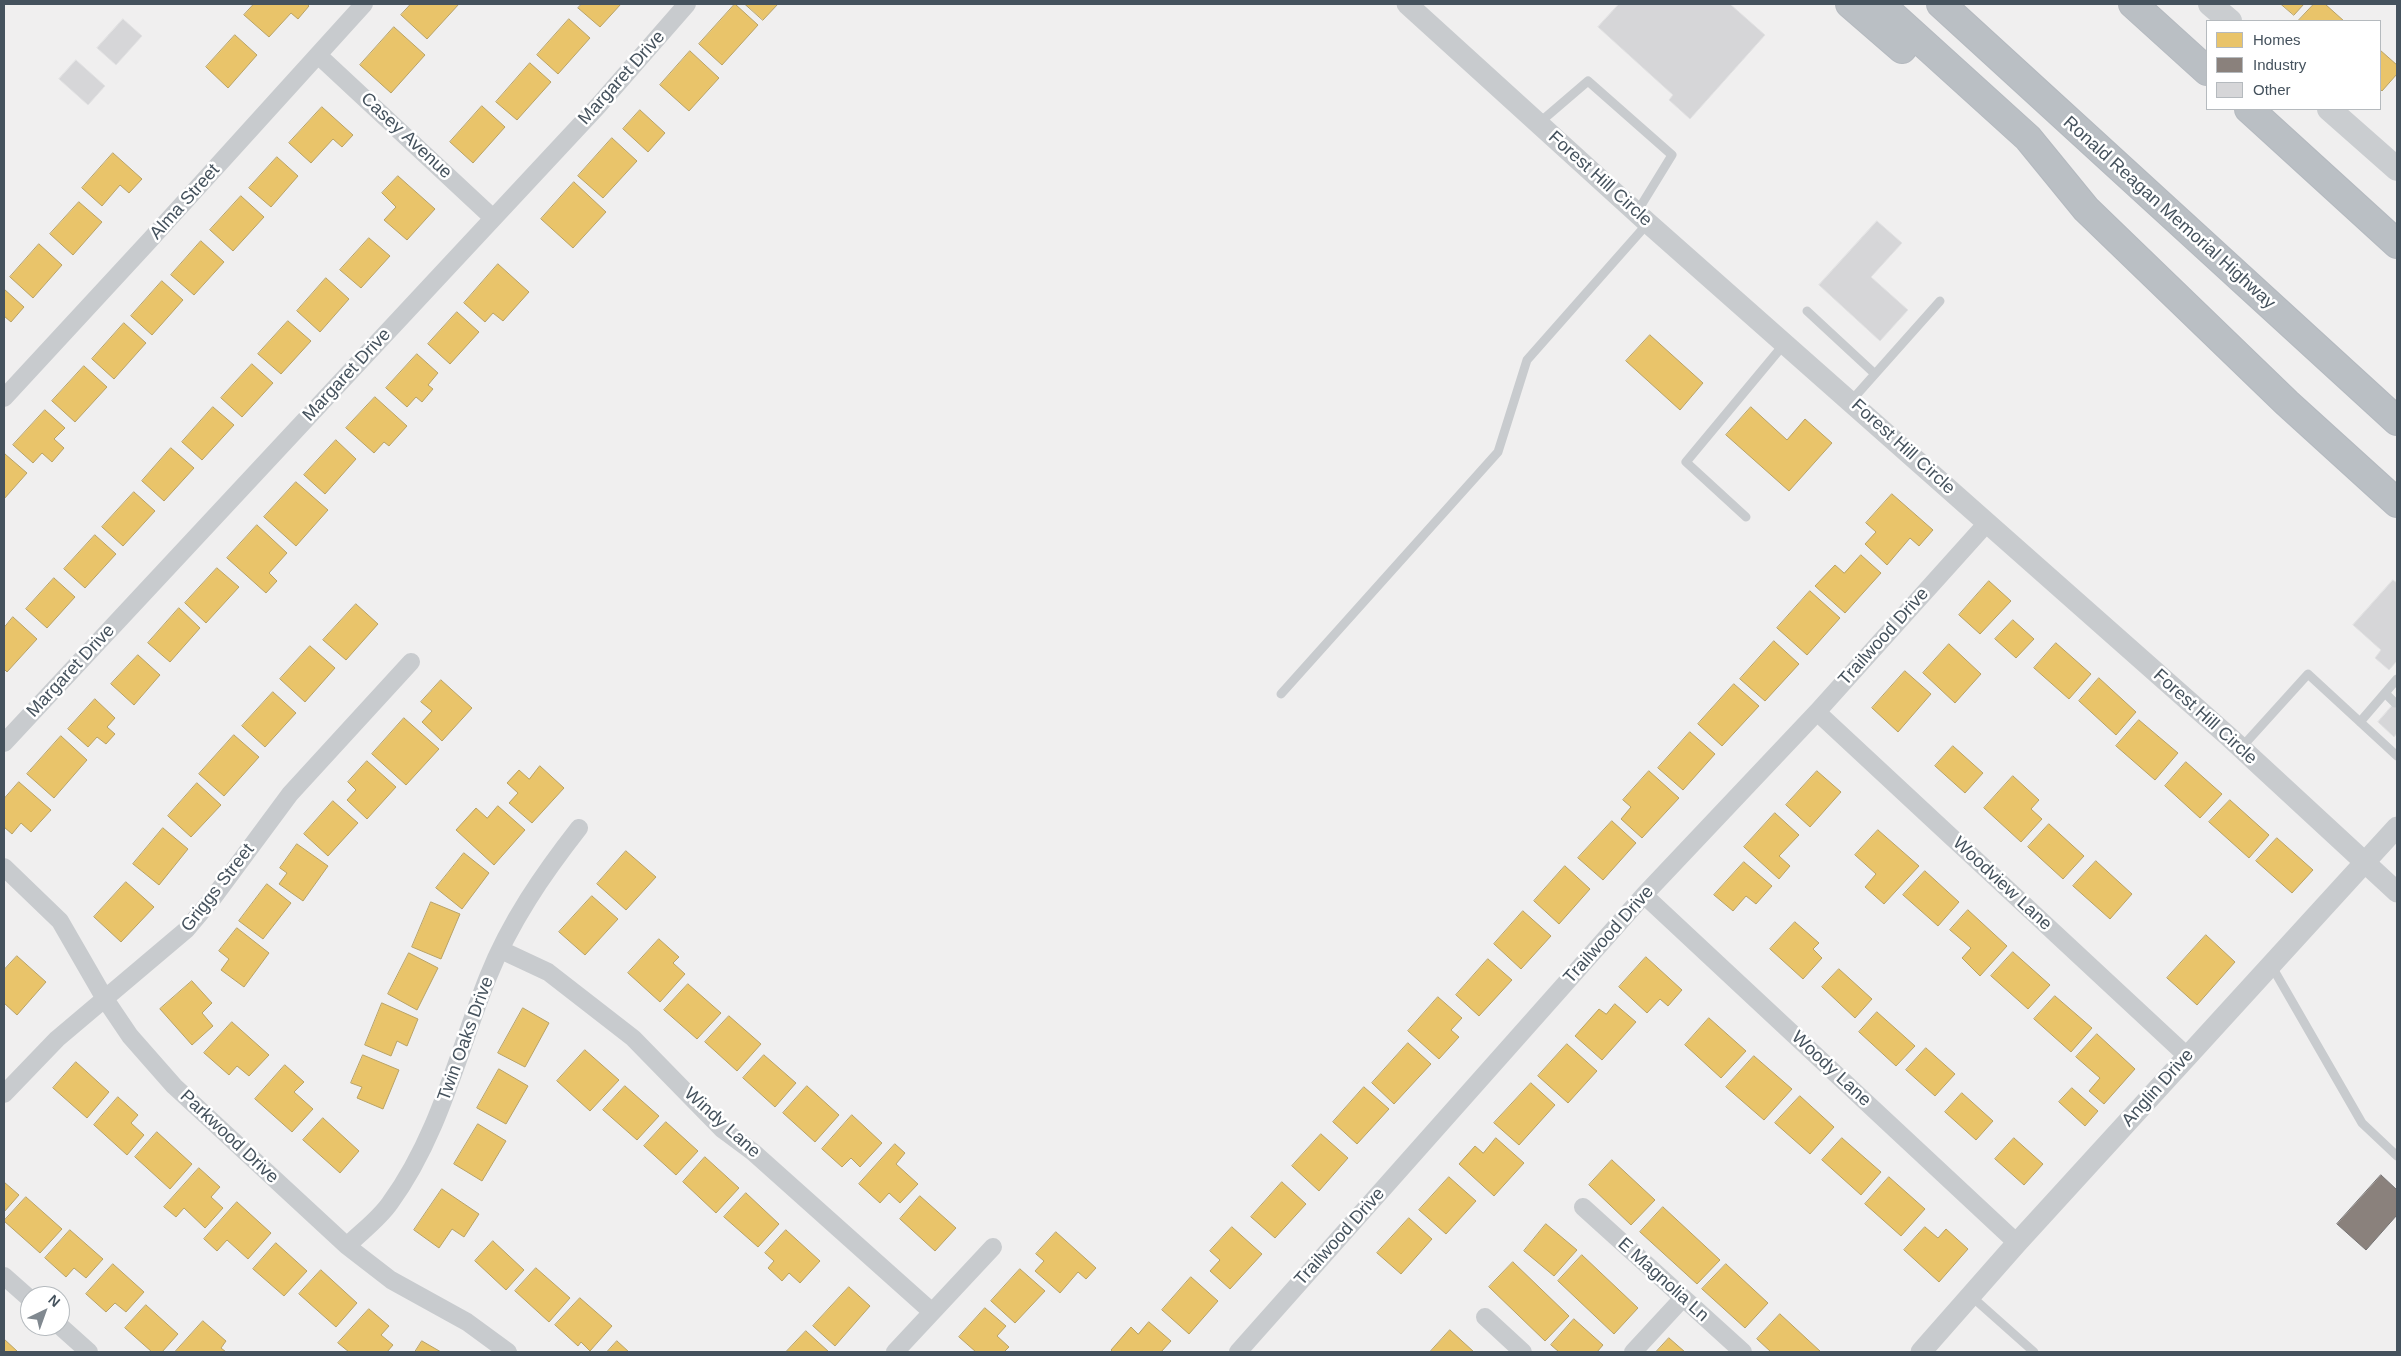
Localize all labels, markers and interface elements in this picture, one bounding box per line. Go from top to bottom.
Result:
legend [2206,20,2381,110]
street label: Margaret Drive [574,27,670,129]
text: Homes [2253,31,2301,48]
text: Industry [2253,56,2306,73]
text: Other [2253,81,2291,98]
street label: Casey Avenue [356,88,456,184]
street label: Ronald Reagan Memorial Highway [2058,112,2280,314]
street label: Forest Hill Circle [1544,127,1656,231]
street label: Alma Street [146,160,224,244]
street label: Margaret Drive [299,324,395,426]
street label: Forest Hill Circle [1847,395,1959,499]
street label: Trailwood Drive [1834,584,1934,690]
street label: Margaret Drive [23,620,119,722]
street label: Forest Hill Circle [2149,665,2261,769]
street label: Woodview Lane [1948,833,2056,935]
street label: Griggs Street [177,840,259,936]
street label: Trailwood Drive [1559,882,1659,988]
street label: Twin Oaks Drive [433,974,499,1104]
street label: Woody Lane [1787,1027,1875,1111]
street label: Anglin Drive [2118,1045,2198,1131]
street label: Windy Lane [679,1083,765,1163]
street label: Parkwood Drive [175,1086,283,1188]
street label: Trailwood Drive [1290,1184,1390,1290]
street label: E Magnolia Ln [1613,1233,1713,1327]
north arrow [20,1286,70,1336]
text: N [45,1291,63,1310]

